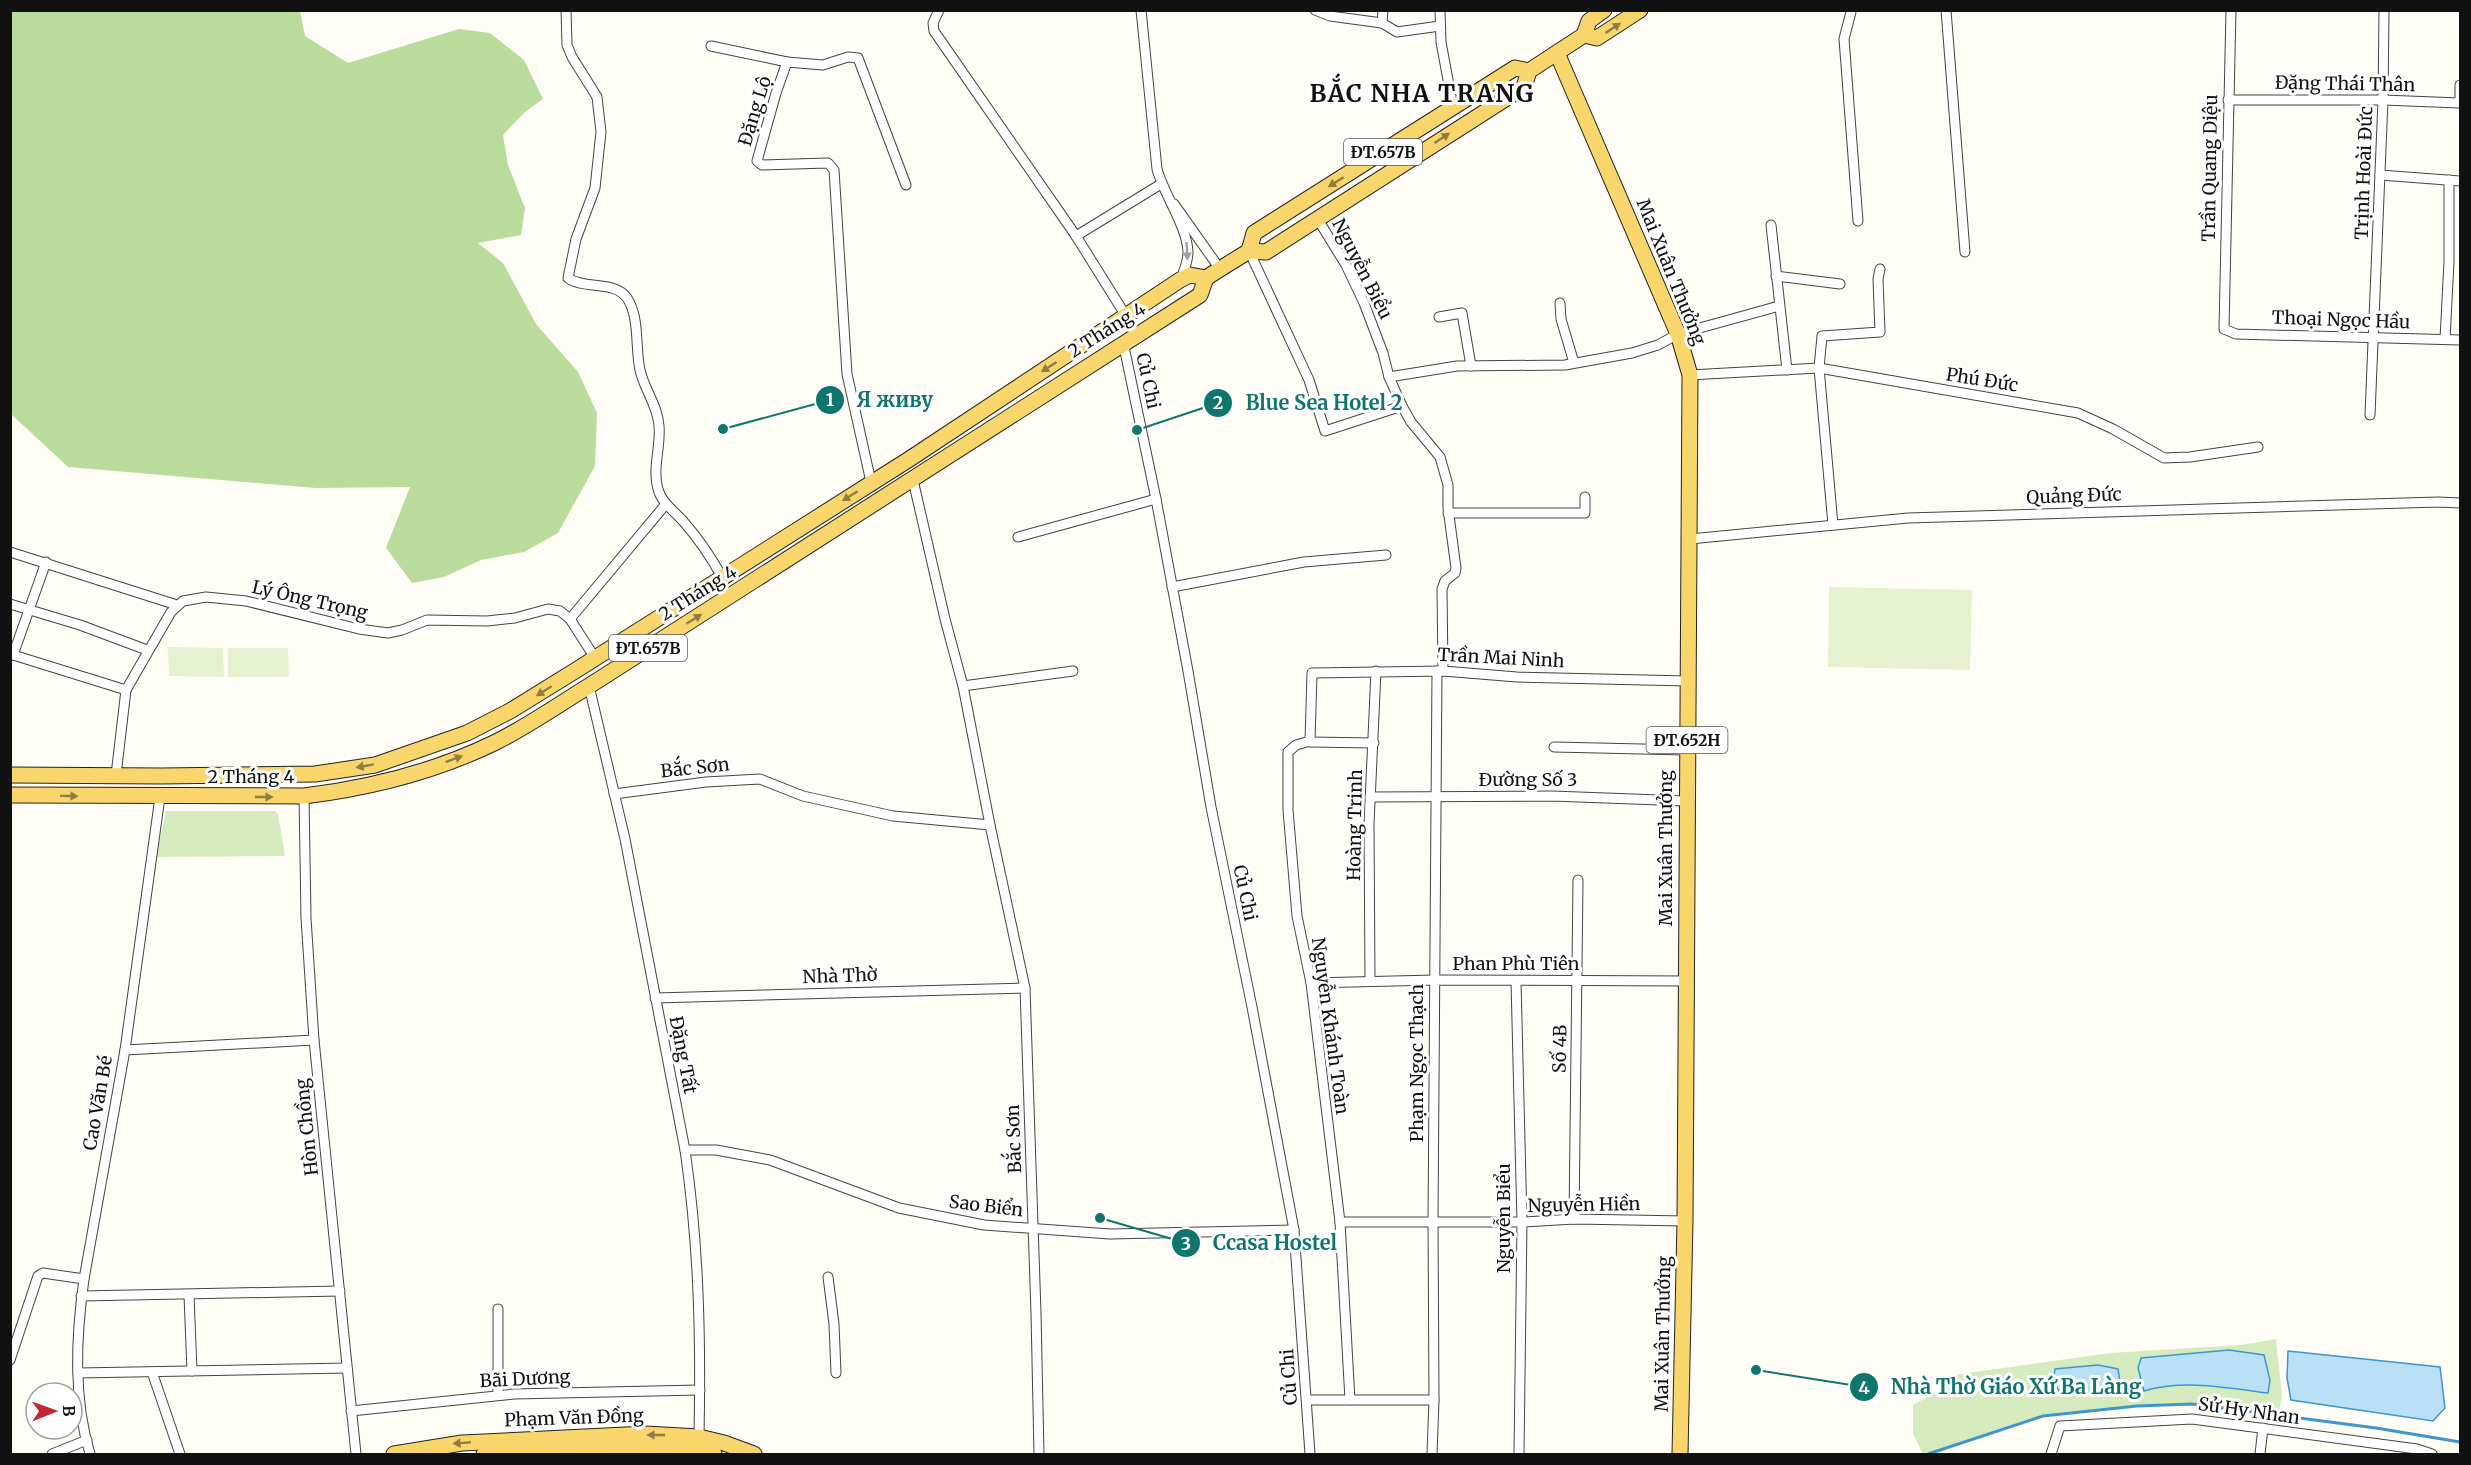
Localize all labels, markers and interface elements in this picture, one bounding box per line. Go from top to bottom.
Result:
one-way arrow [1605,23,1621,34]
street label: Đặng Thái Thân [2275,71,2415,96]
street label: Đặng Lộ [733,73,776,149]
district label: BẮC NHA TRANG [1309,73,1535,109]
street label: Trần Quang Diệu [2197,94,2222,242]
street label: Trịnh Hoài Đức [2350,106,2377,240]
one-way arrow [1434,133,1450,144]
road number: ĐT.657B [1344,139,1422,165]
one-way arrow [1328,176,1344,187]
street label: Mai Xuân Thưởng [1632,195,1711,348]
street label: Nguyễn Biểu [1327,215,1398,323]
one-way arrow [1182,242,1191,261]
street label: 2 Tháng 4 [1064,297,1150,362]
street label: Thoại Ngọc Hầu [2271,306,2411,333]
street label: Củ Chi [1131,351,1166,411]
one-way arrow [1041,361,1057,372]
street label: Phú Đức [1944,362,2020,397]
callout: Я живу [815,381,945,419]
callout: Blue Sea Hotel 2 [1203,384,1414,422]
text: Я живу [857,387,933,412]
text: 1 [826,388,834,411]
text: Blue Sea Hotel 2 [1246,390,1403,415]
text: 2 [1213,391,1223,414]
street label: Quảng Đức [2026,482,2122,509]
one-way arrow [842,490,858,501]
street label: 2 Tháng 4 [655,560,741,625]
street label: Lý Ông Trọng [250,575,370,624]
one-way arrow [686,613,702,624]
road number: ĐT.657B [609,635,687,661]
street label: Trần Mai Ninh [1437,643,1565,672]
one-way arrow [536,685,552,696]
road number: ĐT.652H [1646,727,1728,753]
street label: Bắc Sơn [659,750,731,783]
one-way arrow [445,754,463,764]
one-way arrow [356,762,375,771]
street label: 2 Tháng 4 [207,765,295,788]
street label: Đường Số 3 [1479,768,1577,791]
street label: Hoàng Trinh [1342,769,1367,881]
street label: Mai Xuân Thưởng [1654,770,1677,926]
one-way arrow [59,791,78,801]
one-way arrow [254,792,273,801]
street label: Củ Chi [1228,863,1263,923]
street label: Nguyễn Khánh Toàn [1307,936,1354,1116]
street label: Phan Phù Tiên [1452,952,1580,975]
street label: Nhà Thờ [802,963,878,988]
street label: Phạm Ngọc Thạch [1405,984,1428,1142]
street label: Đặng Tất [665,1014,702,1096]
street label: Số 4B [1548,1025,1571,1073]
street label: Cao Văn Bé [78,1054,117,1152]
street label: Hòn Chồng [290,1077,323,1177]
street label: Bắc Sơn [999,1104,1026,1174]
street label: Nguyễn Biểu [1492,1163,1515,1273]
street label: Sao Biển [948,1190,1025,1221]
street label: Nguyễn Hiền [1527,1192,1641,1217]
callout: Ccasa Hostel [1171,1224,1349,1262]
text: Ccasa Hostel [1213,1230,1337,1255]
text: 3 [1181,1232,1191,1255]
street label: Mai Xuân Thưởng [1650,1256,1675,1412]
street label: Củ Chi [1275,1348,1302,1406]
street label: Bãi Dương [479,1365,571,1392]
callout: Nhà Thờ Giáo Xứ Ba Làng [1849,1368,2153,1406]
text: Nhà Thờ Giáo Xứ Ba Làng [1891,1374,2142,1399]
text: 4 [1858,1376,1870,1399]
north arrow [24,1381,84,1441]
street label: Sử Hy Nhan [2197,1392,2301,1429]
street label: Phạm Văn Đồng [504,1404,644,1431]
text: B [59,1405,79,1417]
one-way arrow [647,1430,666,1439]
one-way arrow [452,1438,471,1448]

